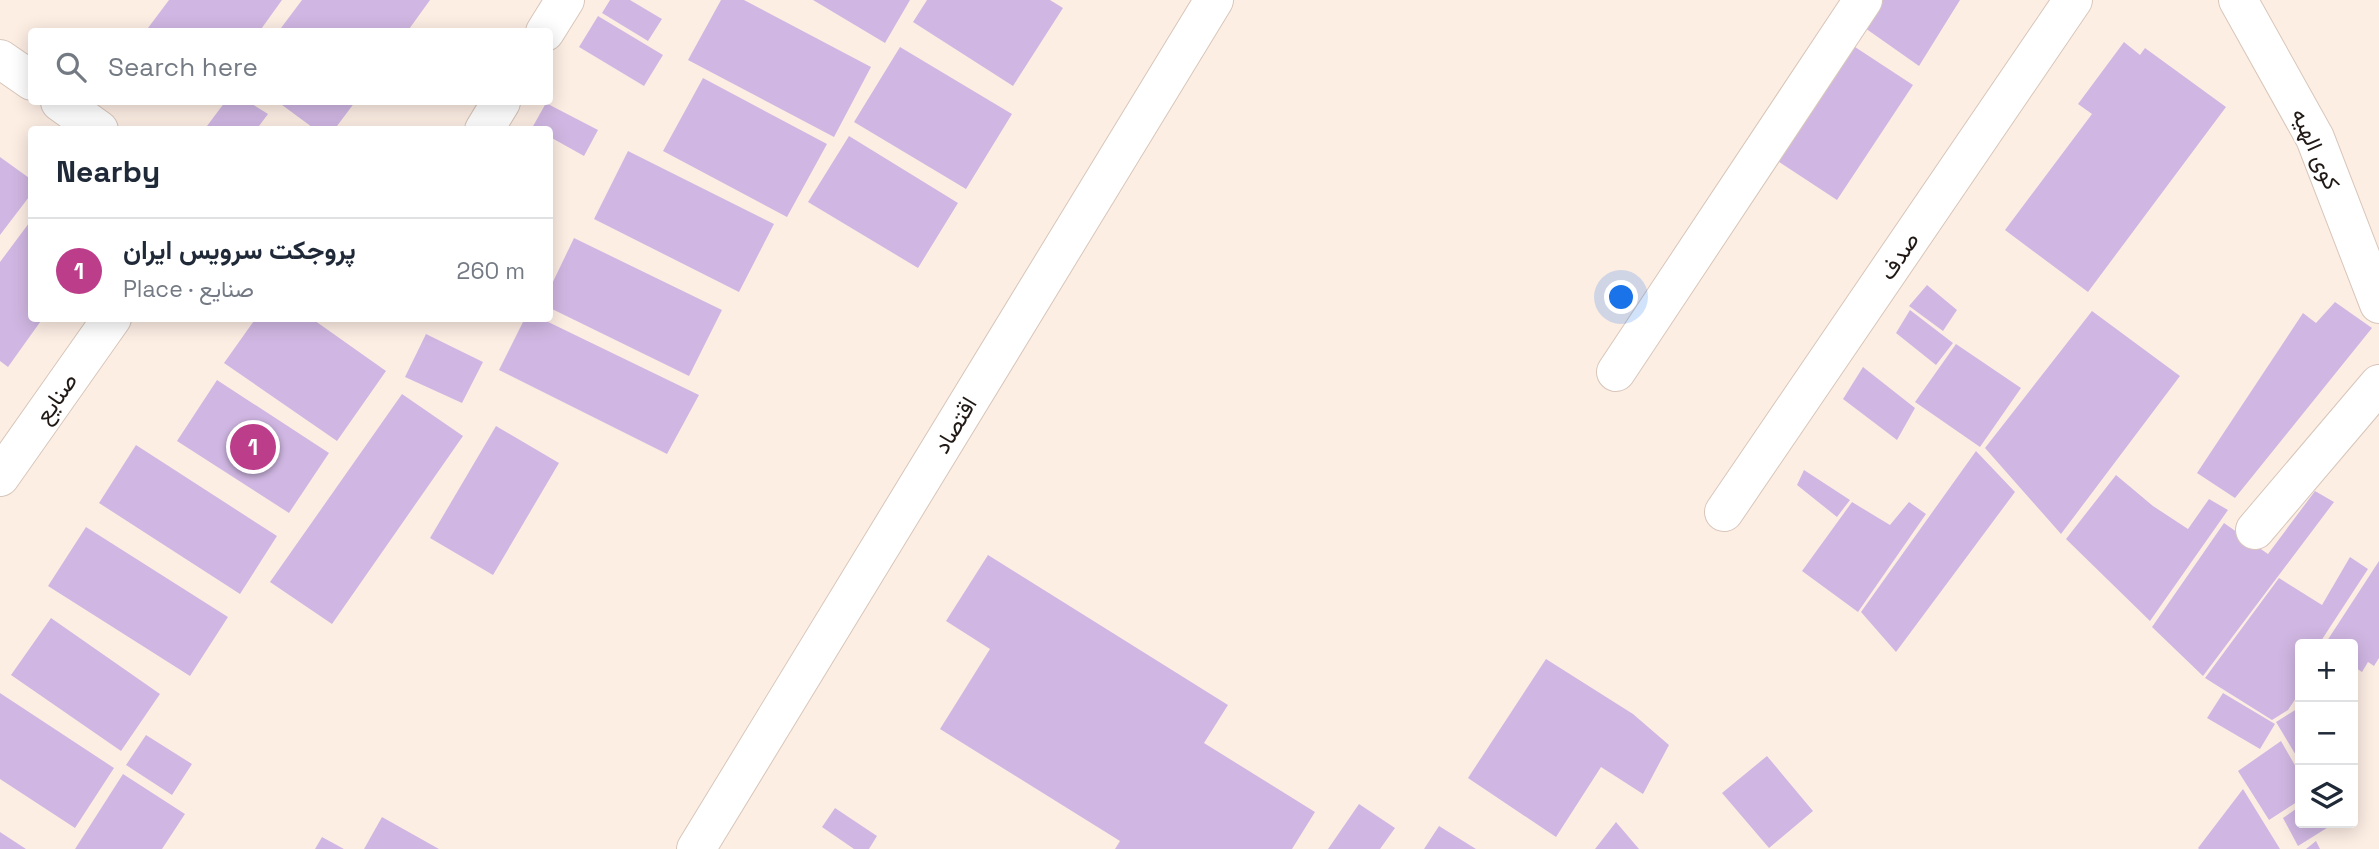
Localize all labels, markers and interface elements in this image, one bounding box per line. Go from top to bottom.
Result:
search box [28,28,553,105]
icon: search [52,48,90,86]
text: Search here [108,50,258,84]
street label: کوی الهیه [2285,103,2347,195]
text: Nearby [56,152,160,191]
street label: صدف [1872,226,1926,286]
text: پروجکت سرویس ایران [123,233,356,267]
text: 1 [74,256,84,286]
text: 260 m [457,256,525,286]
text: Place · صنایع [123,274,254,304]
your location [1604,280,1638,314]
street label: صنایع [28,367,85,430]
street label: اقتصاد [926,391,984,459]
pin: 1 [230,421,276,473]
map controls [2295,639,2358,828]
button: + [2295,639,2358,702]
button: − [2295,702,2358,765]
button: layers [2295,765,2358,828]

